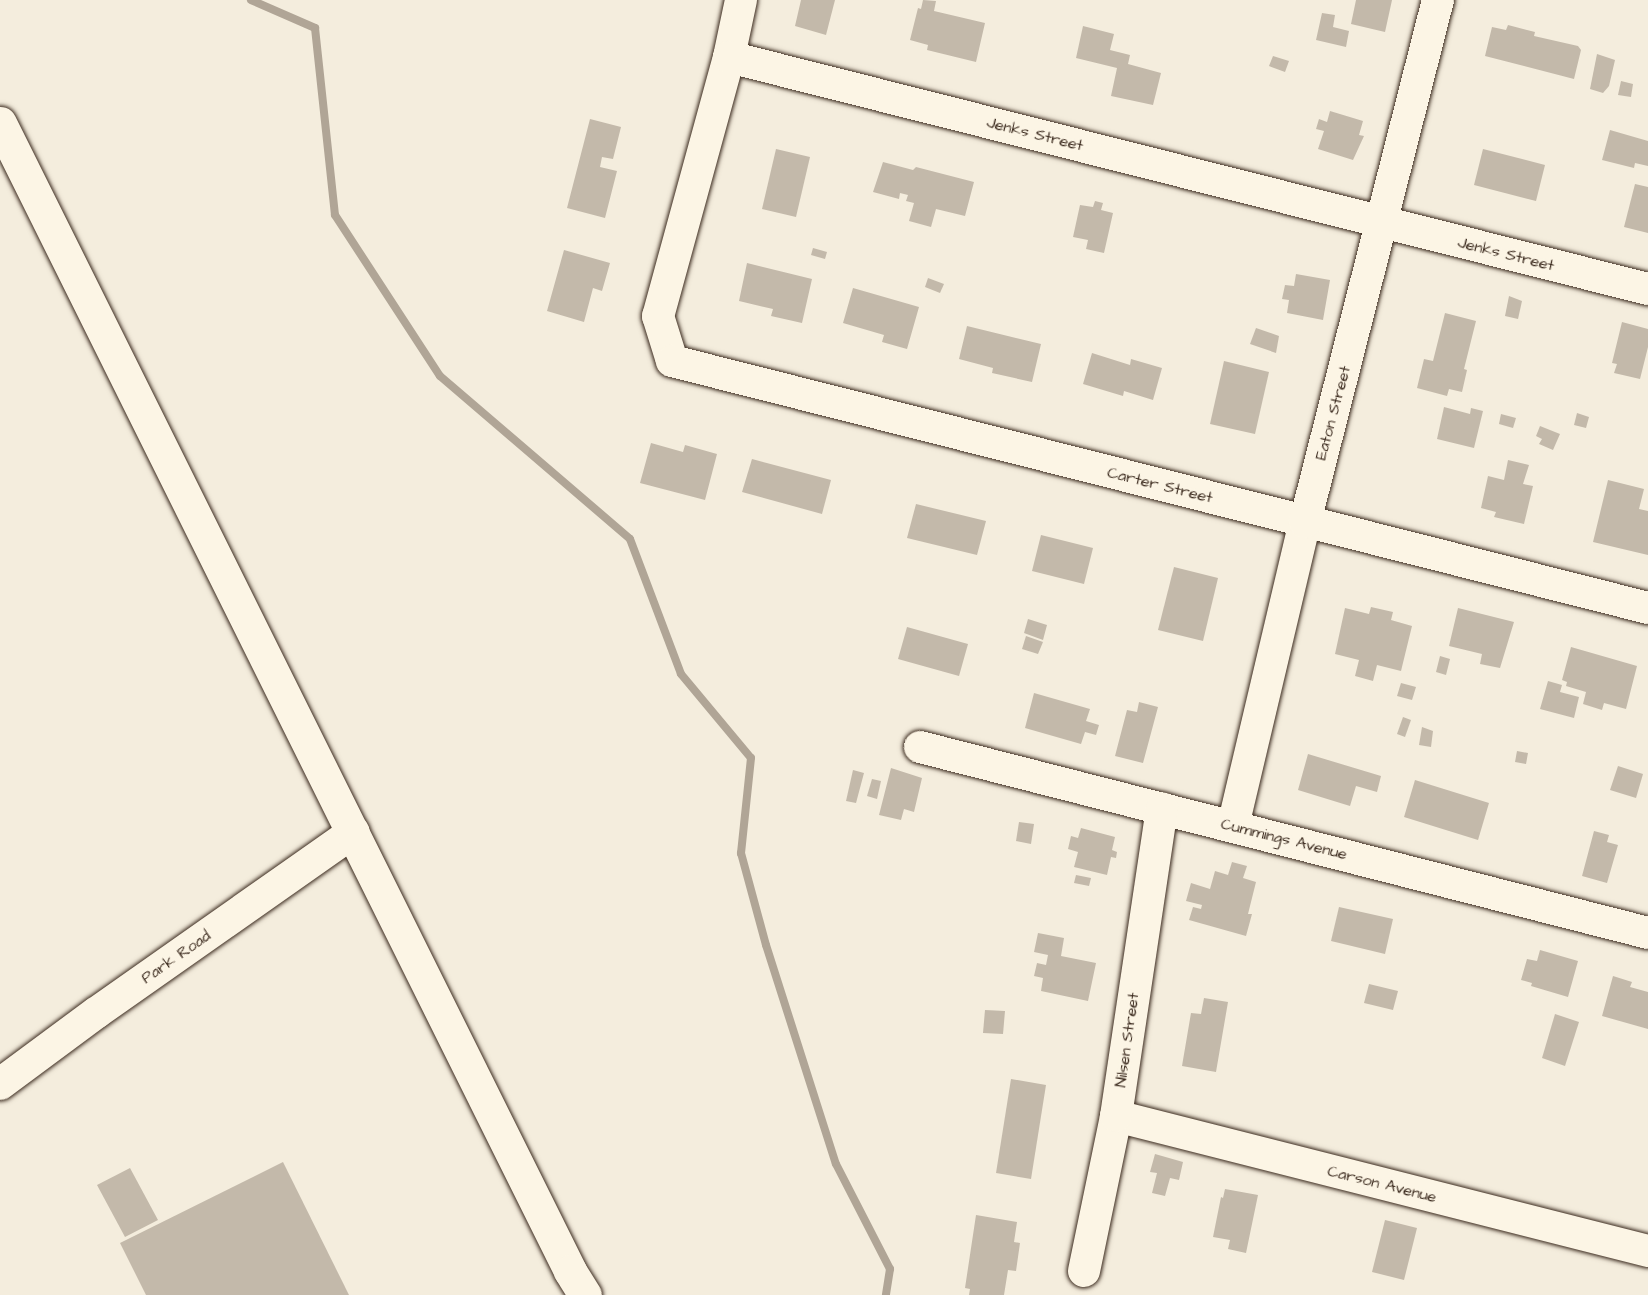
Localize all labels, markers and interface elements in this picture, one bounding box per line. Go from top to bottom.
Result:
street label: Jenks Street [985,113,1085,155]
street label: Jenks Street [1456,233,1556,275]
street label: Eaton Street [1311,364,1355,462]
street label: Carter Street [1105,463,1215,507]
street label: Cummings Avenue [1219,814,1349,864]
street label: Park Road [138,926,214,988]
street label: Nilsen Street [1111,991,1143,1089]
street label: Carson Avenue [1325,1161,1439,1207]

